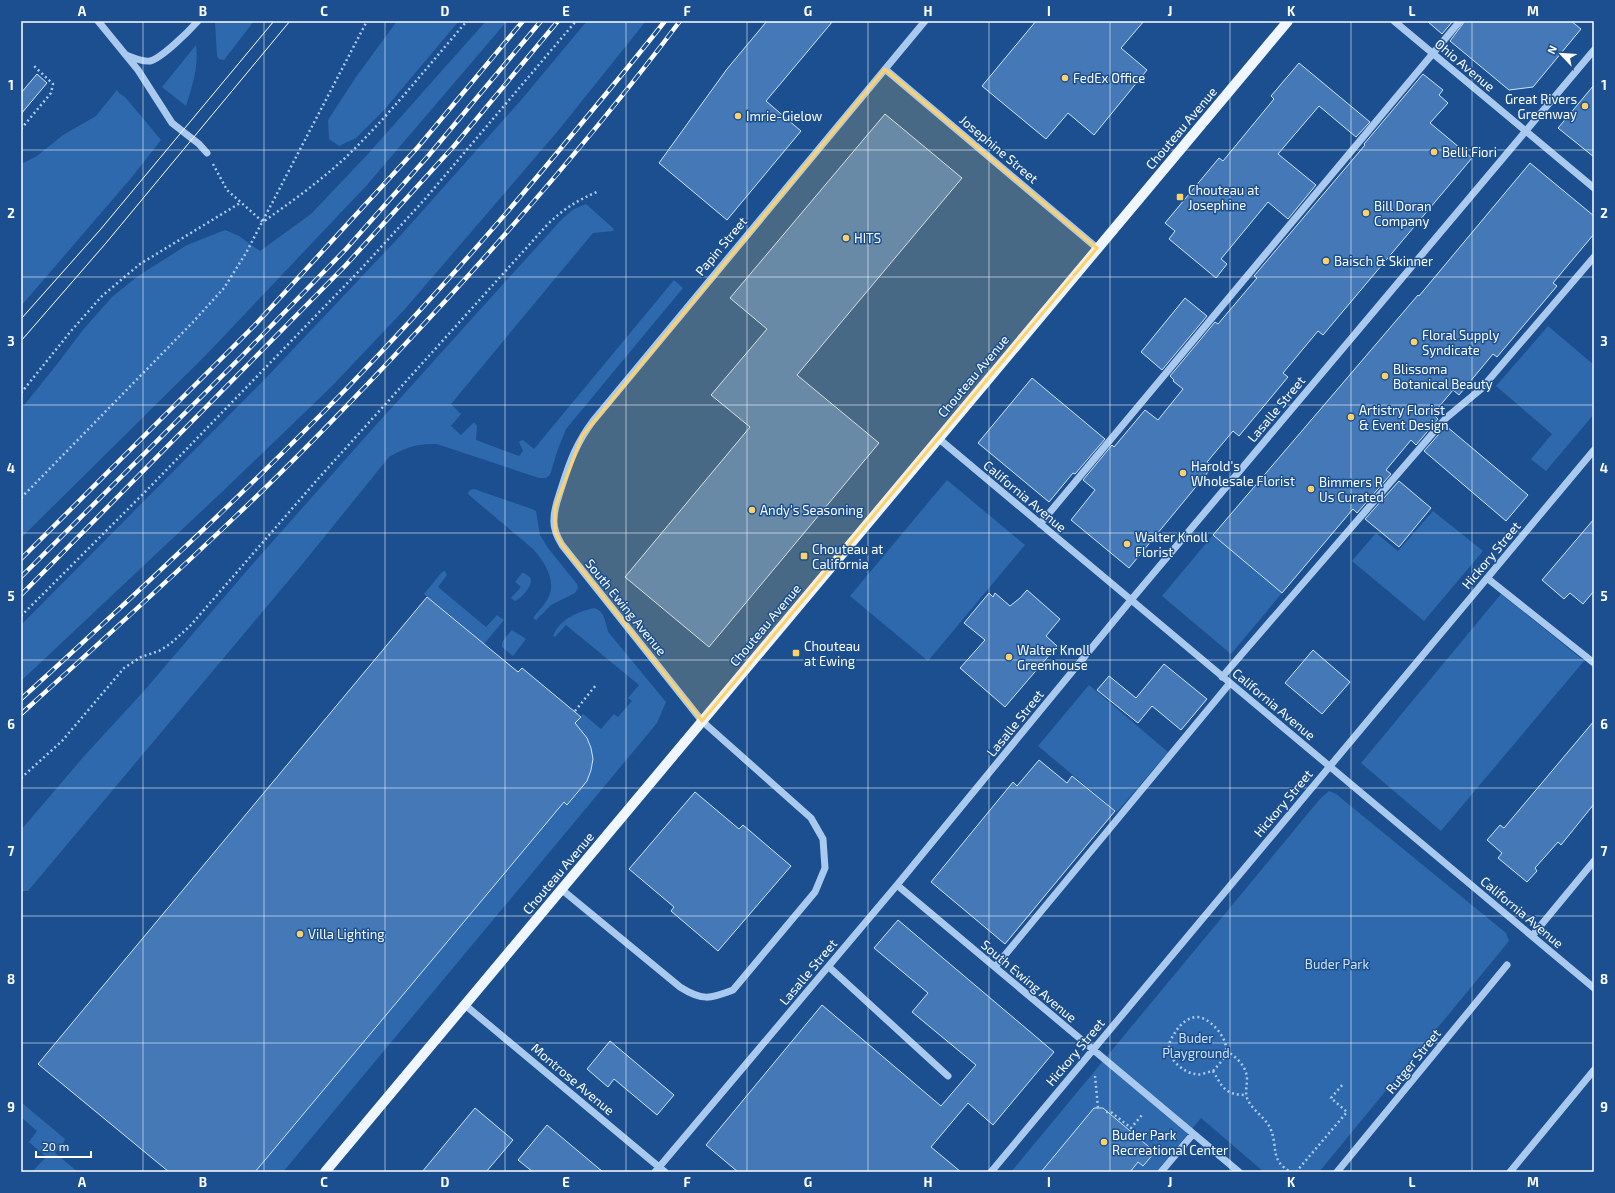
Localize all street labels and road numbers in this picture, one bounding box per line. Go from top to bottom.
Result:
street label: Ohio Avenue [1432,35,1498,95]
street label: Chouteau Avenue [1142,84,1220,172]
street label: Josephine Street [957,112,1041,186]
street label: Papin Street [692,213,750,279]
street label: Chouteau Avenue [934,332,1012,420]
street label: Lasalle Street [1244,373,1308,445]
street label: California Avenue [980,457,1070,535]
street label: Hickory Street [1458,518,1524,592]
street label: South Ewing Avenue [582,555,670,659]
street label: Chouteau Avenue [726,581,804,669]
street label: California Avenue [1229,665,1319,743]
street label: Lasalle Street [983,686,1047,760]
street label: Hickory Street [1250,766,1316,840]
street label: Chouteau Avenue [519,829,597,917]
street label: California Avenue [1477,873,1567,951]
street label: Lasalle Street [776,936,840,1008]
street label: South Ewing Avenue [978,936,1080,1026]
street label: Hickory Street [1042,1015,1108,1089]
street label: Rutger Street [1382,1025,1444,1097]
street label: Montrose Avenue [528,1040,618,1118]

